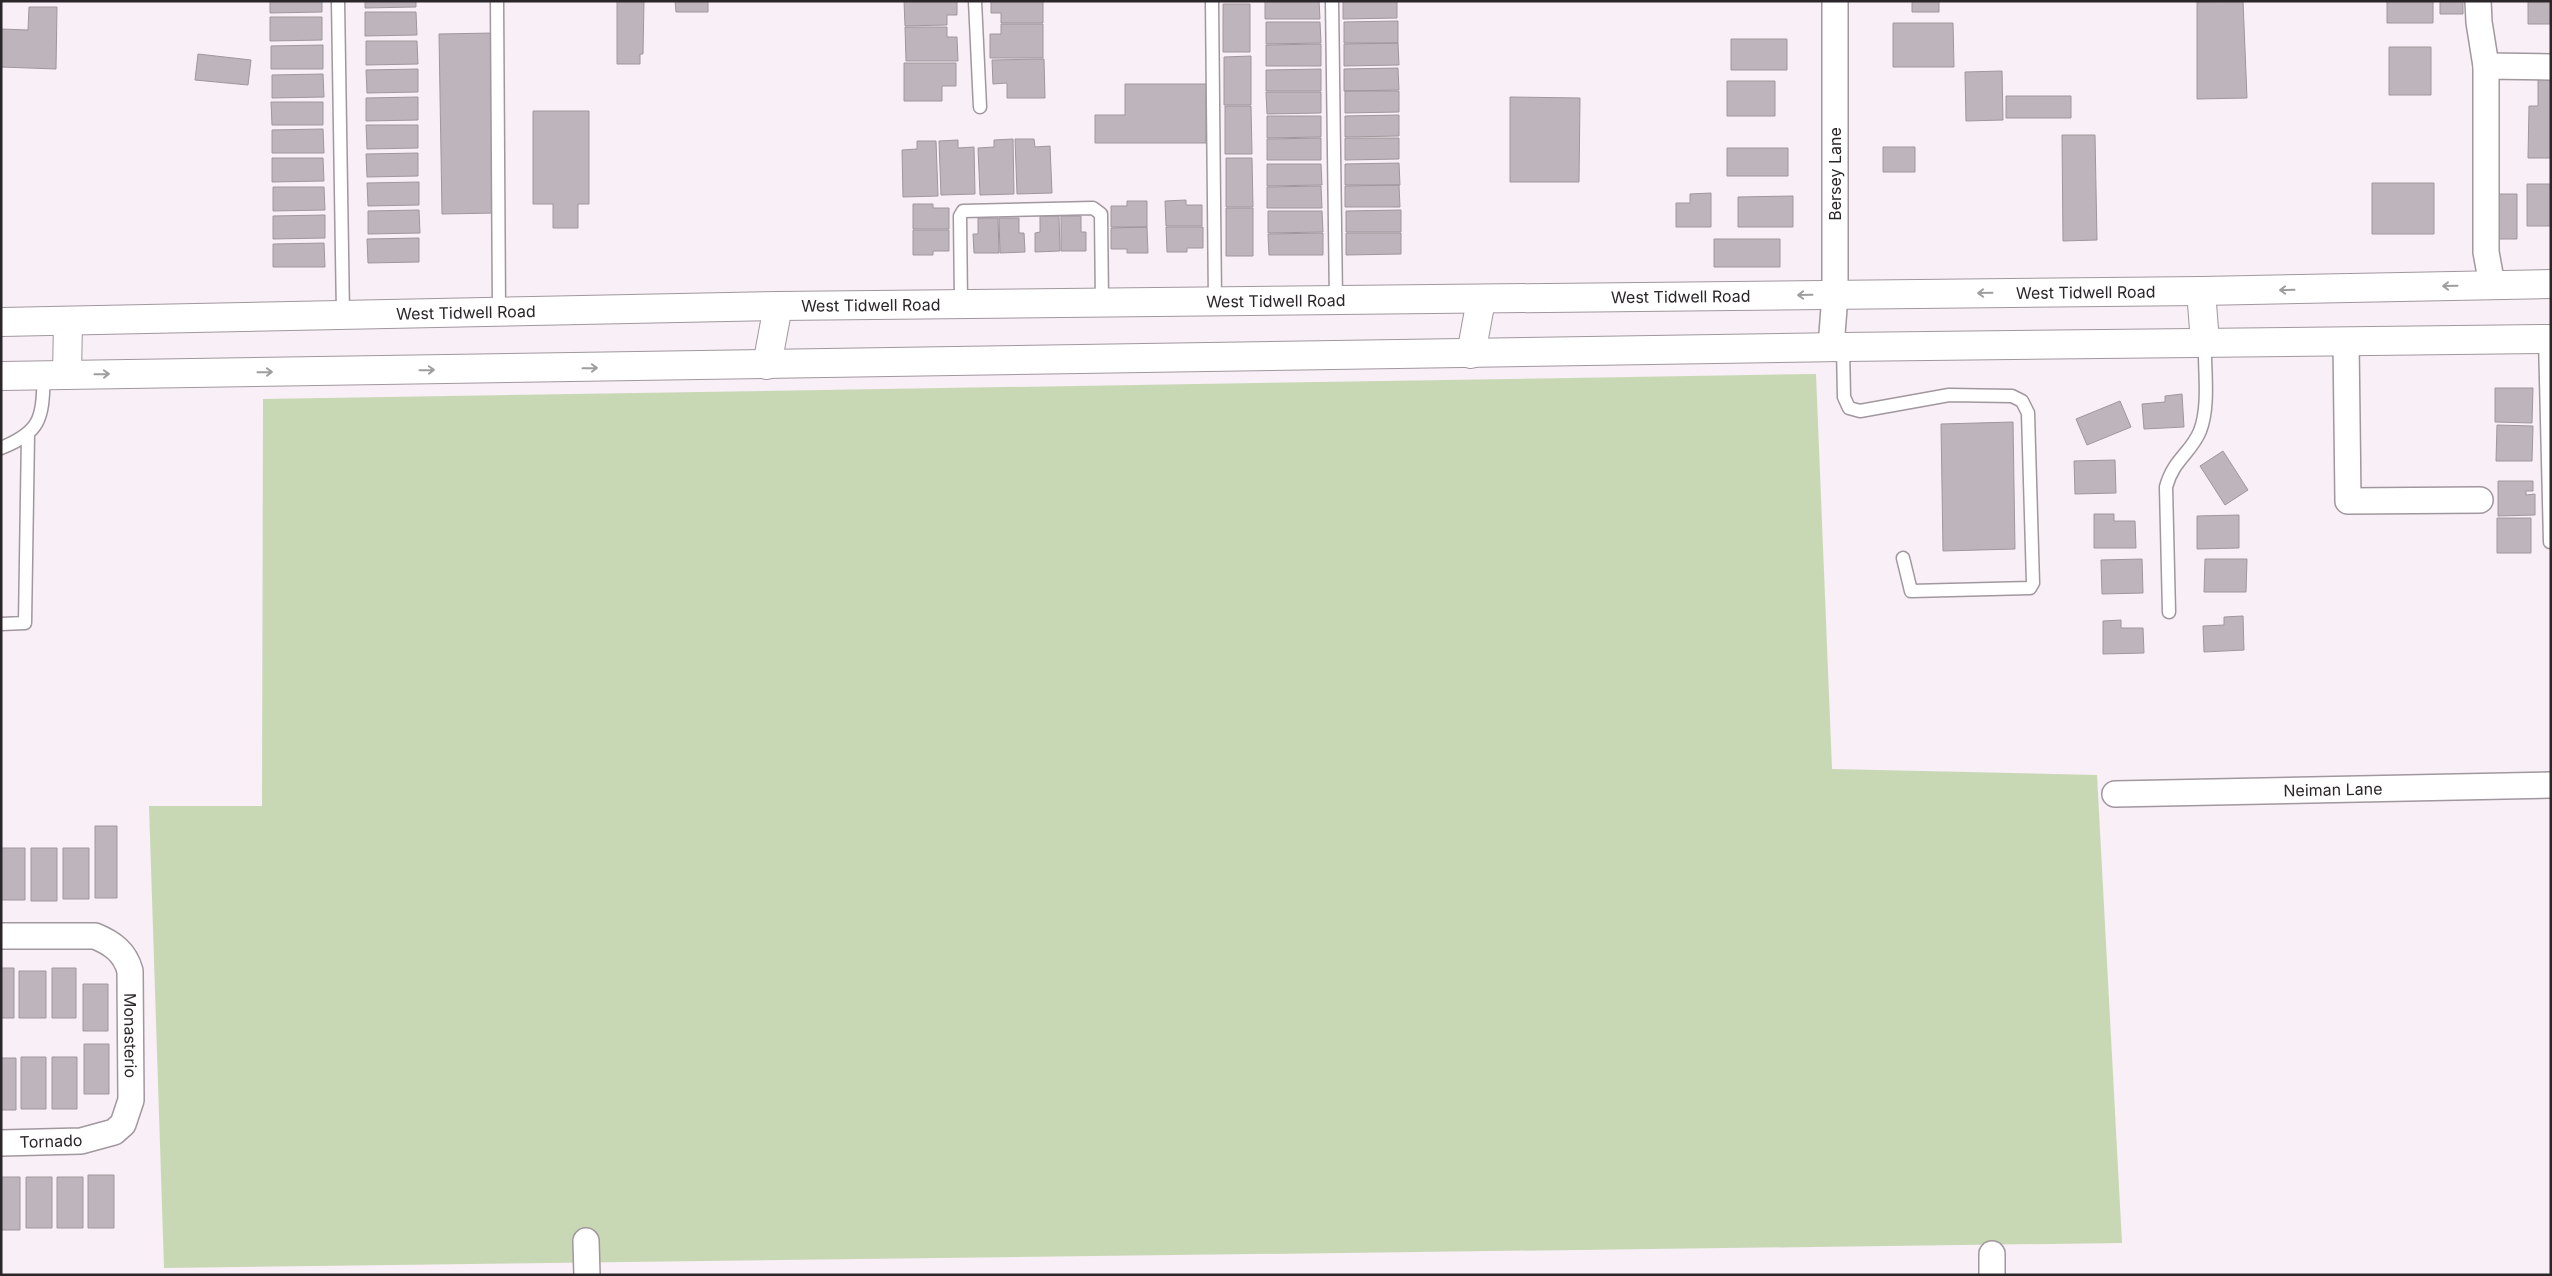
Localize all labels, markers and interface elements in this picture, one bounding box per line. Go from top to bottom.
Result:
street label: Bersey Lane [1825,127,1845,221]
street label: West Tidwell Road [2016,281,2156,303]
one-way arrow [2442,282,2458,291]
one-way arrow [2279,285,2295,294]
street label: West Tidwell Road [1611,286,1751,307]
one-way arrow [1977,288,1993,298]
street label: West Tidwell Road [1206,290,1346,311]
one-way arrow [1797,290,1813,300]
street label: West Tidwell Road [801,294,941,316]
street label: West Tidwell Road [396,301,536,324]
one-way arrow [582,363,598,372]
one-way arrow [419,365,435,375]
one-way arrow [256,367,273,377]
one-way arrow [94,369,110,379]
street label: Neiman Lane [2283,778,2383,801]
street label: Monasterio [120,993,141,1078]
street label: Tornado [19,1130,83,1152]

